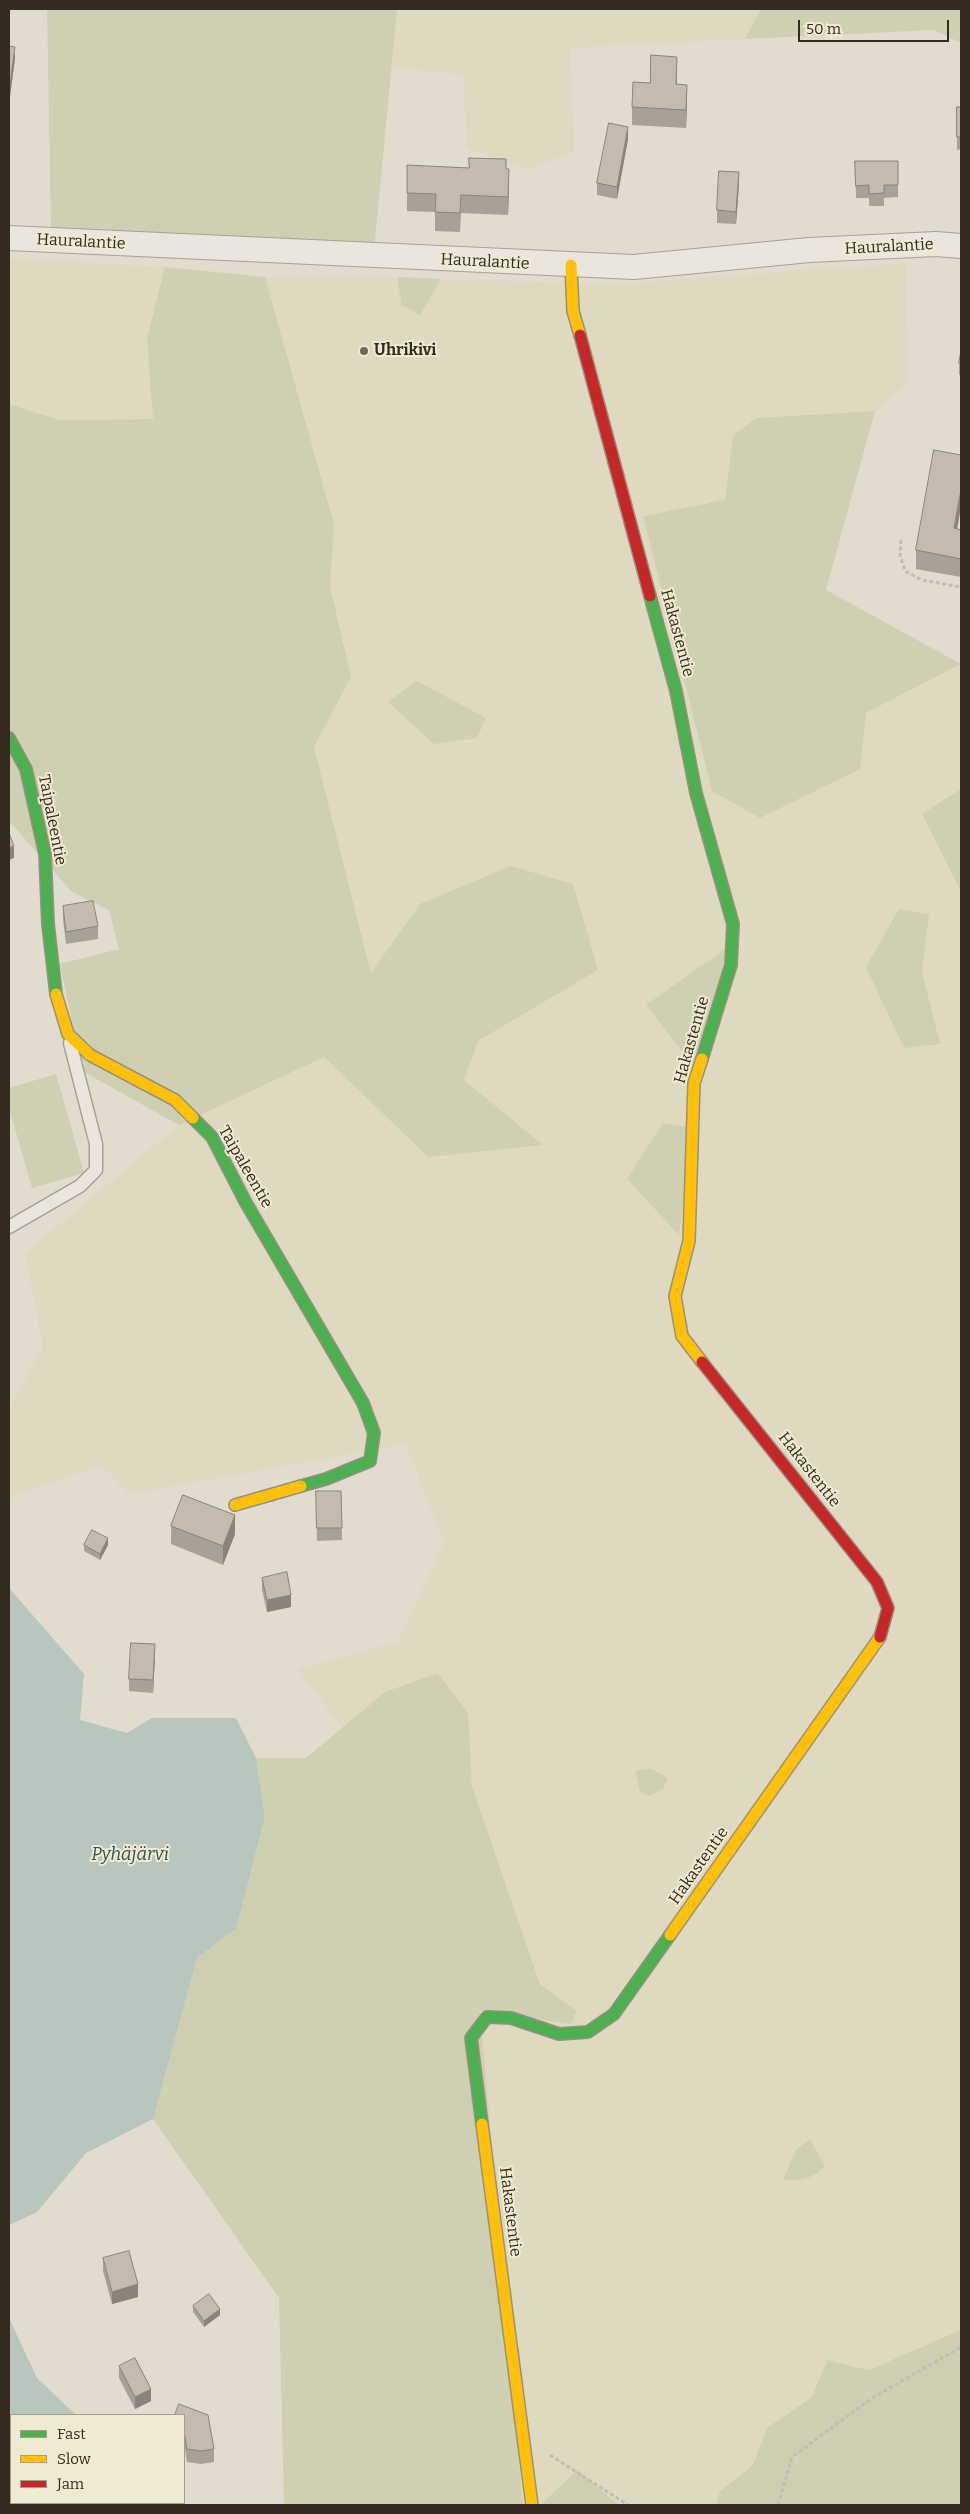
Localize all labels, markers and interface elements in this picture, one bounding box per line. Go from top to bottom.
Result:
scale bar [800,10,951,42]
text: 50 m [806,20,841,38]
street label: Hauralantie [36,230,126,254]
street label: Hauralantie [844,235,934,259]
street label: Hauralantie [440,250,530,274]
place label: Uhrikivi [374,341,436,361]
marker: Uhrikivi [358,345,370,357]
street label: Hakastentie [656,587,698,679]
street label: Taipaleentie [34,773,70,867]
street label: Hakastentie [670,994,714,1086]
street label: Taipaleentie [214,1122,276,1212]
street label: Hakastentie [774,1429,844,1511]
street label: Hakastentie [665,1824,733,1908]
water label: Pyhäjärvi [91,1844,169,1866]
street label: Hakastentie [495,2166,525,2258]
legend [10,2414,185,2504]
text: Fast [57,2425,86,2443]
text: Slow [57,2450,91,2468]
text: Jam [57,2475,84,2493]

